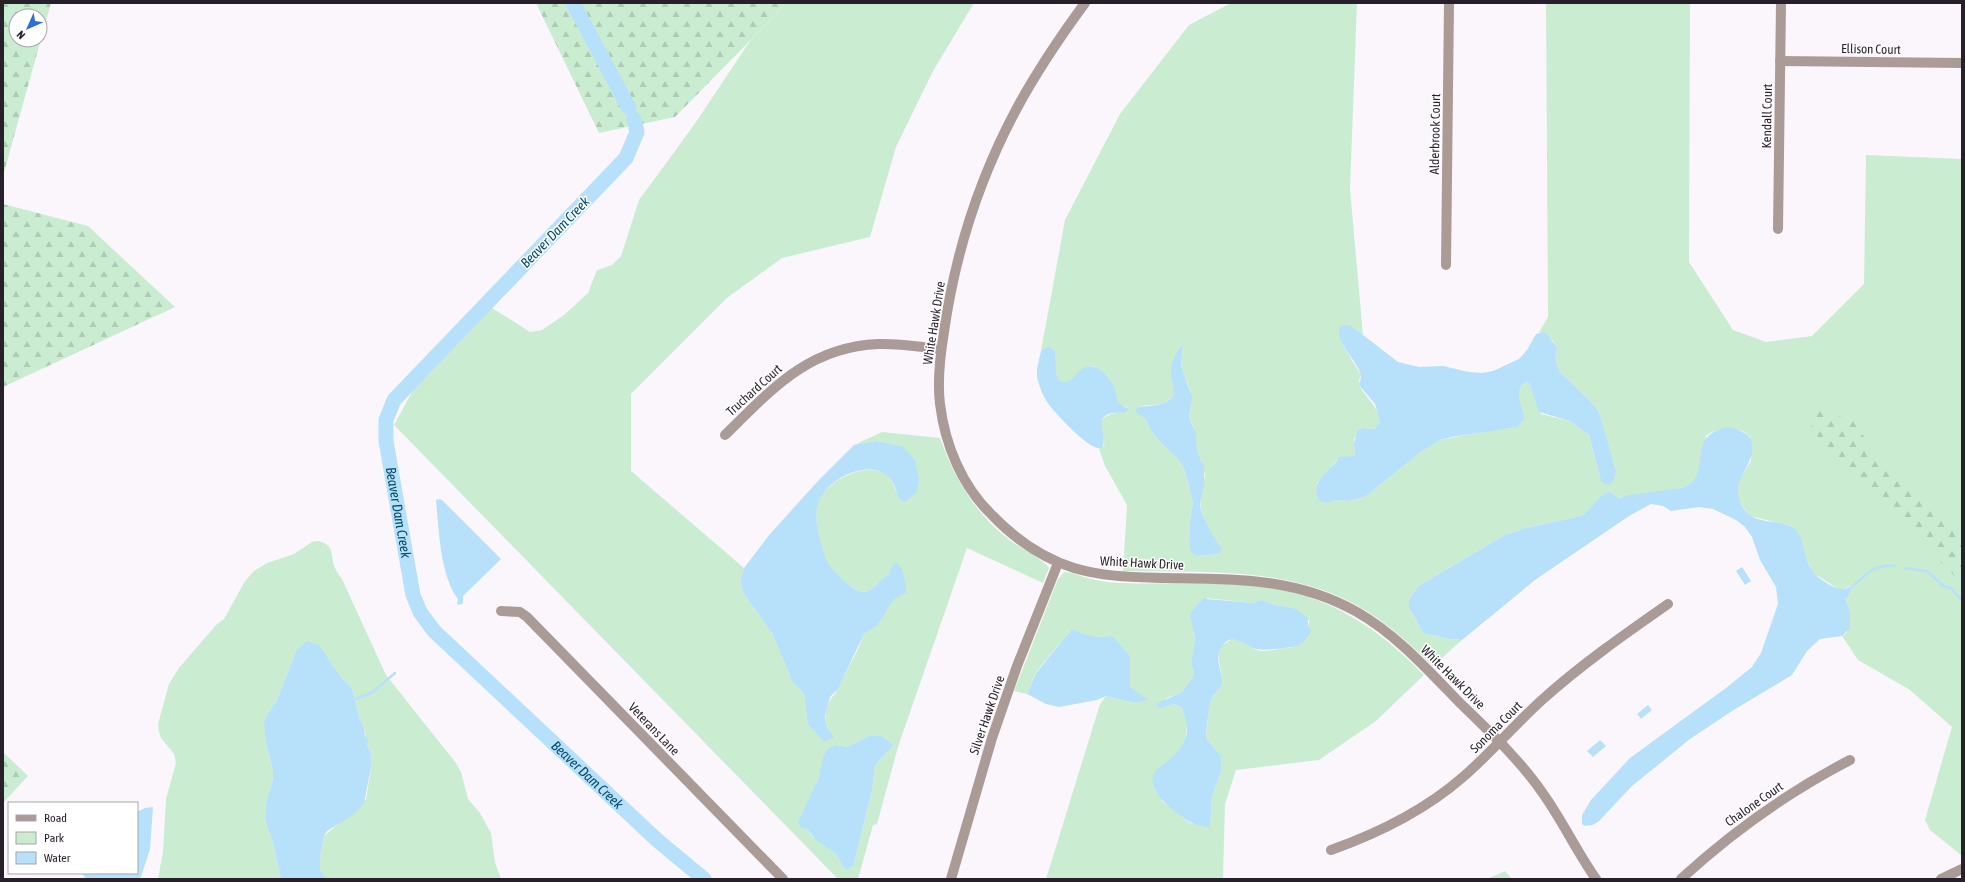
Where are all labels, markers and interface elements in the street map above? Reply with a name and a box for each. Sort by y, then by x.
north arrow [8,8,48,48]
text: N [14,29,27,42]
street label: Ellison Court [1841,41,1901,57]
street label: Kendall Court [1759,83,1775,149]
street label: Alderbrook Court [1427,93,1443,175]
water label: Beaver Dam Creek [517,193,593,271]
street label: White Hawk Drive [920,280,948,366]
street label: Truchard Court [723,361,785,419]
water label: Beaver Dam Creek [383,466,415,560]
street label: White Hawk Drive [1100,553,1184,573]
street label: White Hawk Drive [1418,642,1488,712]
street label: Silver Hawk Drive [966,673,1008,756]
street label: Sonoma Court [1467,698,1525,756]
street label: Veterans Lane [625,700,683,758]
water label: Beaver Dam Creek [548,737,627,813]
street label: Chalone Court [1722,778,1786,829]
legend [8,802,138,874]
text: Road [44,811,67,825]
text: Park [44,831,65,845]
text: Water [44,851,71,865]

